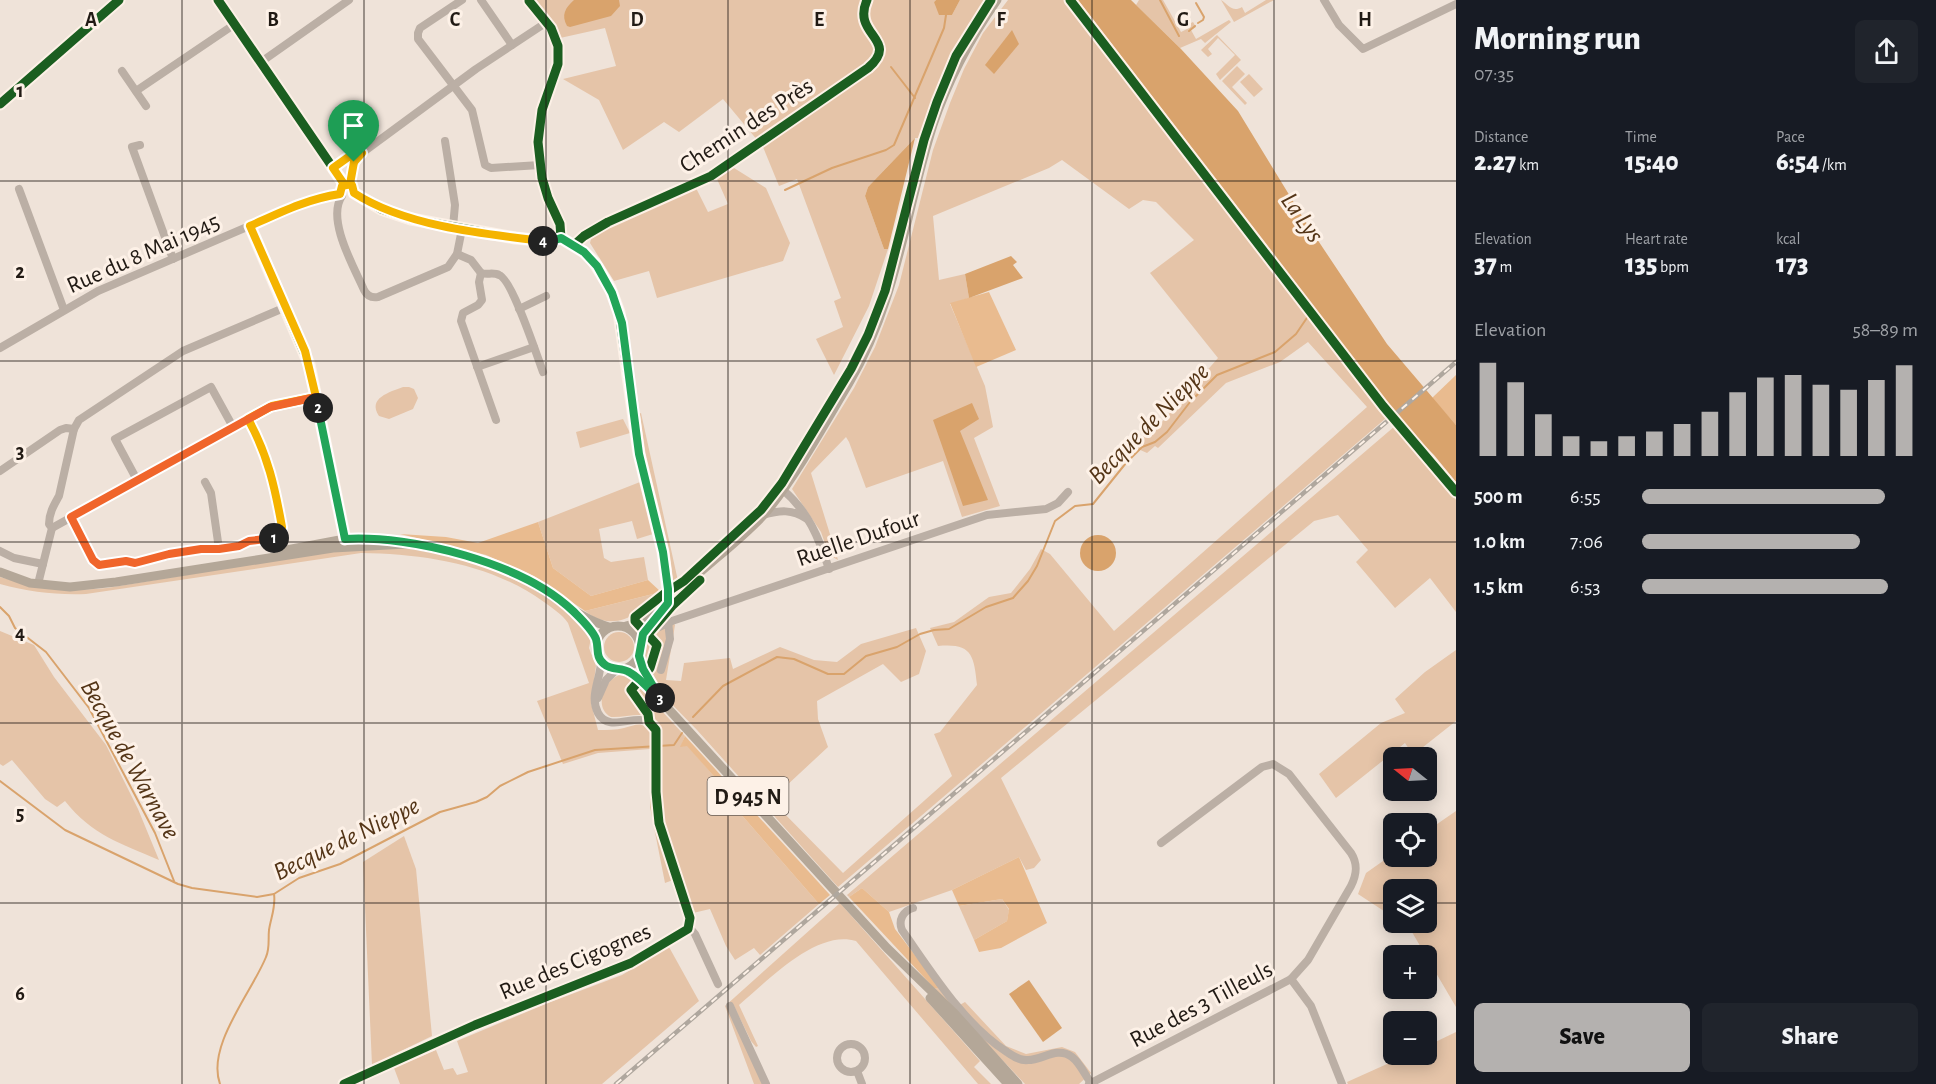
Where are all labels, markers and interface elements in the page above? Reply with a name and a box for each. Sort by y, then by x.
text: A [85,10,97,30]
text: B [267,10,279,30]
text: C [450,10,461,30]
text: D [630,10,644,30]
text: E [814,10,824,30]
text: F [996,10,1006,30]
text: G [1177,10,1189,30]
text: H [1358,10,1372,30]
button: share [1855,20,1918,83]
text: Morning run [1474,23,1641,56]
text: 07:35 [1474,64,1514,84]
street label: Chemin des Près [676,74,817,178]
text: 1 [16,81,24,101]
pin [328,100,379,162]
icon: arrive [337,109,370,142]
text: Distance [1474,129,1528,145]
text: Time [1625,129,1657,145]
text: Pace [1776,129,1805,145]
text: 2.27 [1474,149,1516,175]
text: 15:40 [1625,149,1679,175]
text: 6:54 [1776,149,1819,175]
text: km [1516,157,1539,173]
text: /km [1819,157,1847,173]
water label: La Lys [1276,188,1328,247]
street label: Rue du 8 Mai 1945 [63,209,224,298]
pin: 4 [528,226,558,256]
text: Elevation [1474,231,1532,247]
text: Heart rate [1625,231,1688,247]
text: kcal [1776,231,1800,247]
text: 4 [539,233,547,249]
text: 37 [1474,251,1497,277]
text: 135 [1625,251,1657,277]
text: 173 [1776,251,1808,277]
text: m [1497,259,1512,275]
text: bpm [1657,259,1689,275]
text: 2 [15,262,25,282]
text: Elevation [1474,320,1546,340]
text: 58–89 m [1852,320,1918,340]
water label: Becque de Nieppe [1083,358,1214,489]
pin: 2 [303,393,333,423]
text: 2 [314,400,322,416]
text: 3 [16,442,24,462]
text: 500 m [1474,487,1523,507]
text: 6:55 [1570,487,1601,507]
street label: Ruelle Dufour [793,507,923,571]
pin: 1 [259,523,289,553]
text: 1 [271,530,277,546]
text: 1.0 km [1474,532,1525,552]
text: 7:06 [1570,532,1603,552]
text: 1.5 km [1474,577,1523,597]
text: 6:53 [1570,577,1601,597]
text: 4 [15,623,25,643]
water label: Becque de Warnave [76,675,185,844]
pin: 3 [645,683,675,713]
text: 3 [657,690,663,706]
north arrow [1383,747,1437,801]
map controls [1383,747,1437,1065]
road number: D 945 N [708,777,789,815]
water label: Becque de Nieppe [269,792,424,885]
text: 5 [16,804,24,824]
button: locate [1383,813,1437,867]
button: layers [1383,879,1437,933]
street label: Rue des Cigognes [496,919,655,1005]
button: + [1383,945,1437,999]
street label: Rue des 3 Tilleuls [1126,957,1277,1053]
text: 6 [15,984,25,1004]
button: Save [1474,1003,1690,1072]
button: Share [1702,1003,1918,1072]
button: − [1383,1011,1437,1065]

